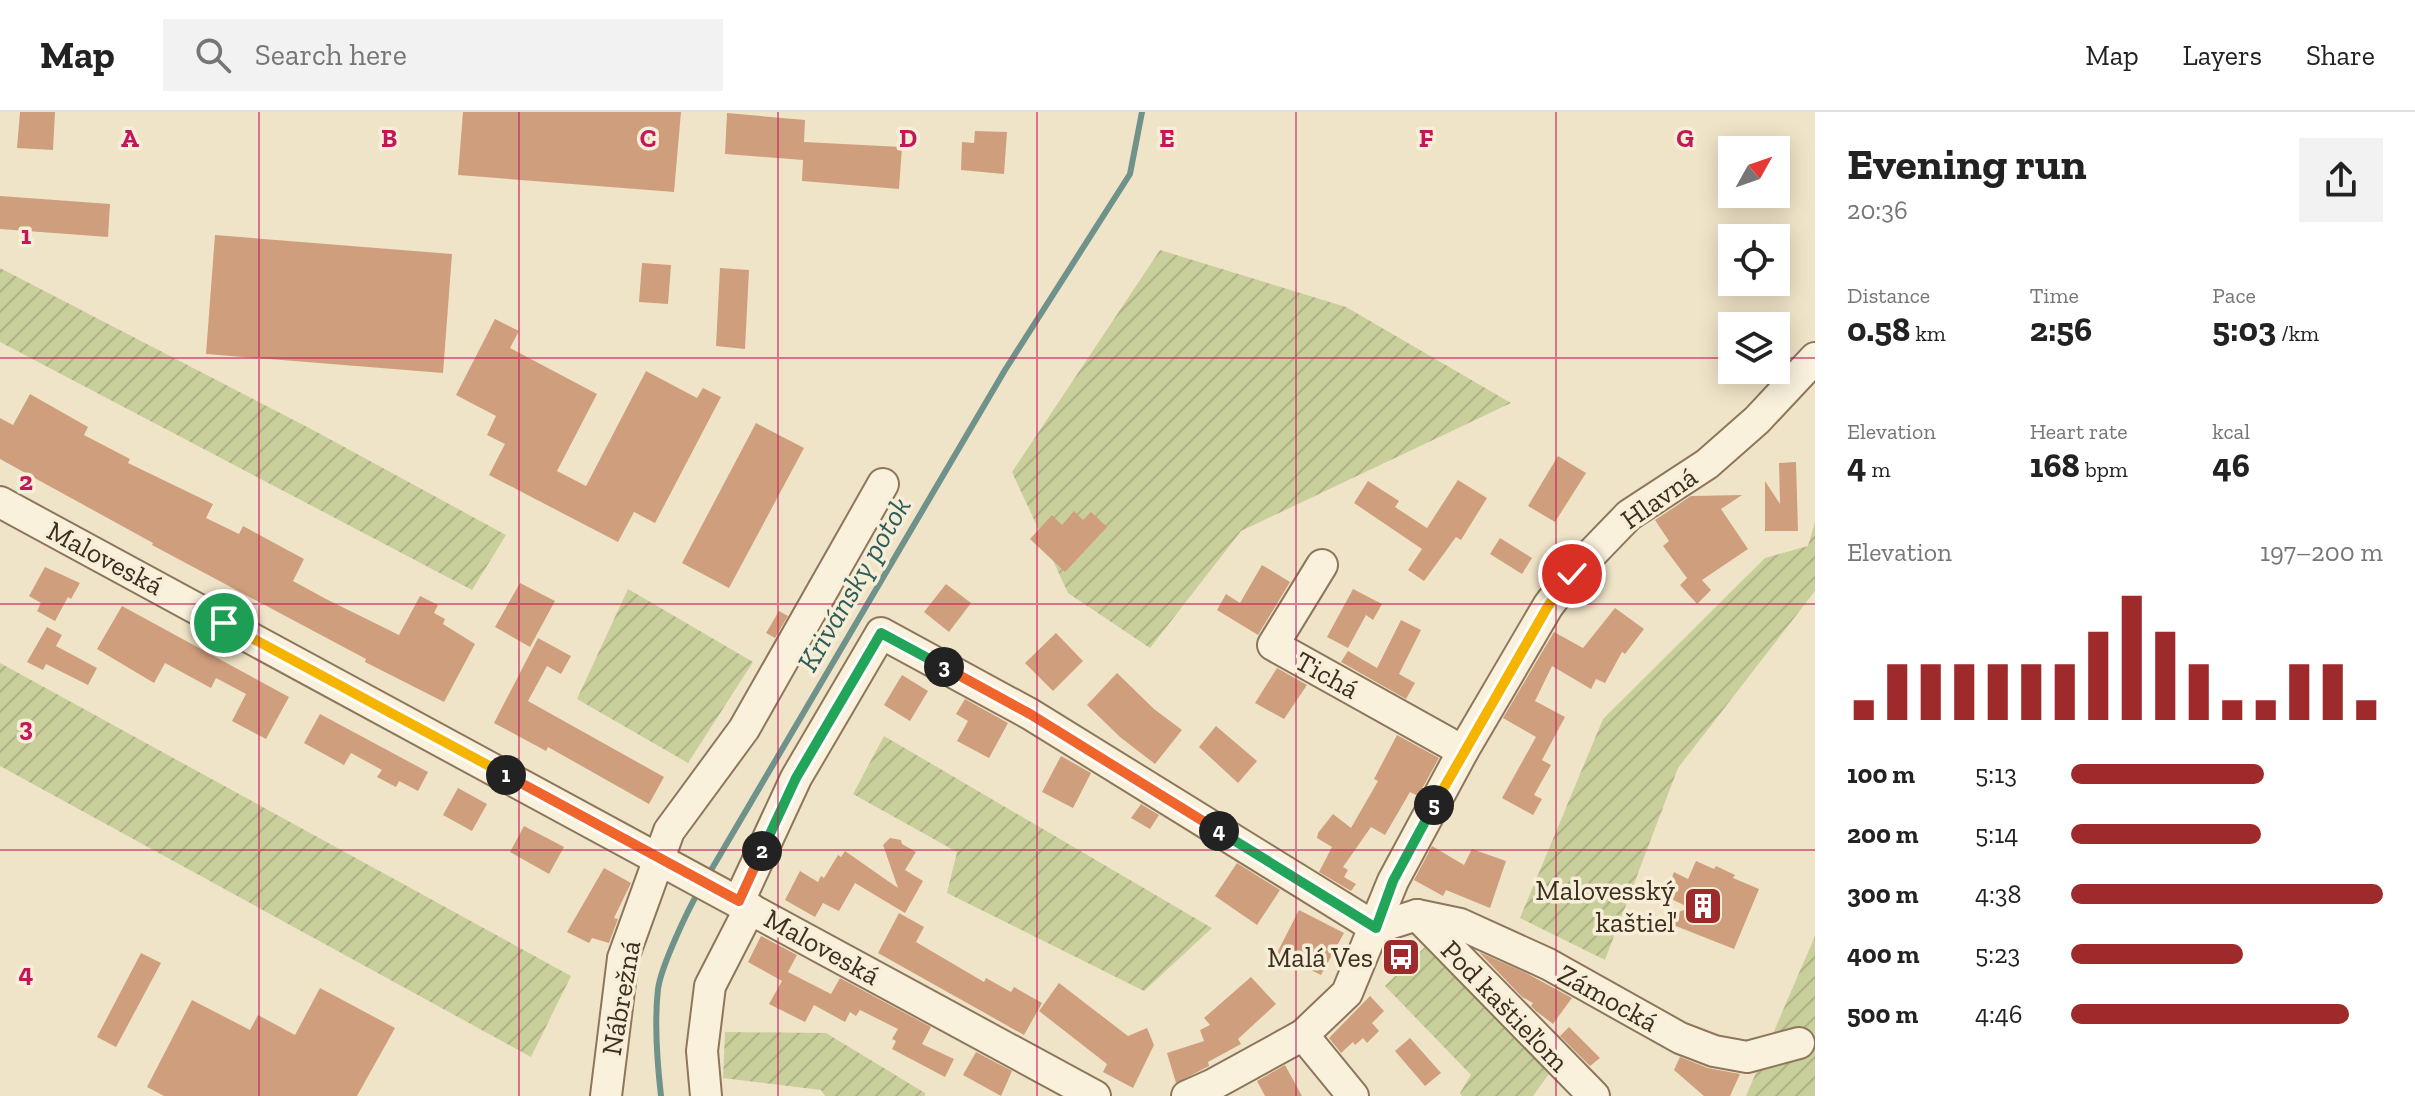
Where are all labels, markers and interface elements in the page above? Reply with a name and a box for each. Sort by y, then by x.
search box [163,19,723,91]
text: Map [40,32,115,78]
icon: search [191,33,235,77]
text: Search here [255,37,407,73]
text: Map [2085,39,2139,72]
text: Layers [2183,39,2262,72]
text: Share [2306,39,2375,72]
text: A [121,122,139,154]
text: B [381,122,397,154]
text: C [640,122,656,154]
text: D [899,122,917,154]
text: E [1159,122,1175,154]
text: F [1419,122,1434,154]
text: G [1676,122,1694,154]
north arrow [1718,136,1790,208]
map controls [1718,136,1790,384]
text: Evening run [1847,137,2087,190]
button: share [2299,138,2383,222]
text: 20:36 [1847,194,1908,226]
text: 1 [21,219,32,251]
button: locate [1718,224,1790,296]
text: Distance [1847,282,1930,309]
text: Time [2030,282,2079,309]
text: Pace [2212,282,2256,309]
text: 0.58 [1847,309,1910,350]
text: 2:56 [2030,309,2092,350]
text: 5:03 [2212,309,2276,350]
button: layers [1718,312,1790,384]
text: km [1910,320,1946,347]
text: /km [2276,320,2319,347]
text: Elevation [1847,418,1936,445]
text: Heart rate [2030,418,2128,445]
text: kcal [2212,418,2250,445]
text: 4 [1847,445,1866,486]
text: 168 [2030,445,2080,486]
text: 46 [2212,445,2250,486]
text: m [1866,456,1890,483]
text: bpm [2080,456,2128,483]
street label: Hlavná [1615,460,1704,536]
text: 2 [19,465,33,497]
water label: Krivánsky potok [790,490,918,678]
street label: Maloveská [41,514,169,603]
text: Elevation [1847,536,1952,568]
text: 197–200 m [2260,536,2383,568]
pin [1538,540,1606,608]
icon: check [1550,552,1594,596]
pin [190,589,258,657]
icon: arrive [202,601,246,645]
street label: Tichá [1290,644,1365,706]
pin: 3 [924,647,964,687]
text: 3 [938,653,950,680]
text: 3 [19,711,33,743]
pin: 1 [486,755,526,795]
text: 100 m [1847,758,1915,790]
text: 5:13 [1975,758,2017,790]
text: 1 [502,761,510,788]
pin: 5 [1414,785,1454,825]
text: 5 [1428,791,1440,818]
pin: 4 [1199,811,1239,851]
text: 4 [1213,817,1225,844]
text: 200 m [1847,818,1919,850]
text: 5:14 [1975,818,2018,850]
pin: 2 [742,831,782,871]
text: 2 [756,837,768,864]
place label: Malovesský kaštieľ [1535,874,1676,939]
text: 300 m [1847,878,1918,910]
text: 4:38 [1975,878,2022,910]
building icon: Malovesský kaštieľ [1682,885,1724,927]
street label: Maloveská [759,902,886,992]
street label: Pod kaštieľom [1434,934,1576,1078]
bus stop icon: Malá Ves [1380,936,1422,978]
street label: Nábrežná [595,938,647,1058]
text: 400 m [1847,938,1919,970]
text: 5:23 [1975,938,2020,970]
place label: Malá Ves [1267,941,1373,974]
text: 4 [19,957,34,989]
street label: Zámocká [1552,957,1664,1039]
text: 500 m [1847,998,1918,1030]
text: 4:46 [1975,998,2023,1030]

